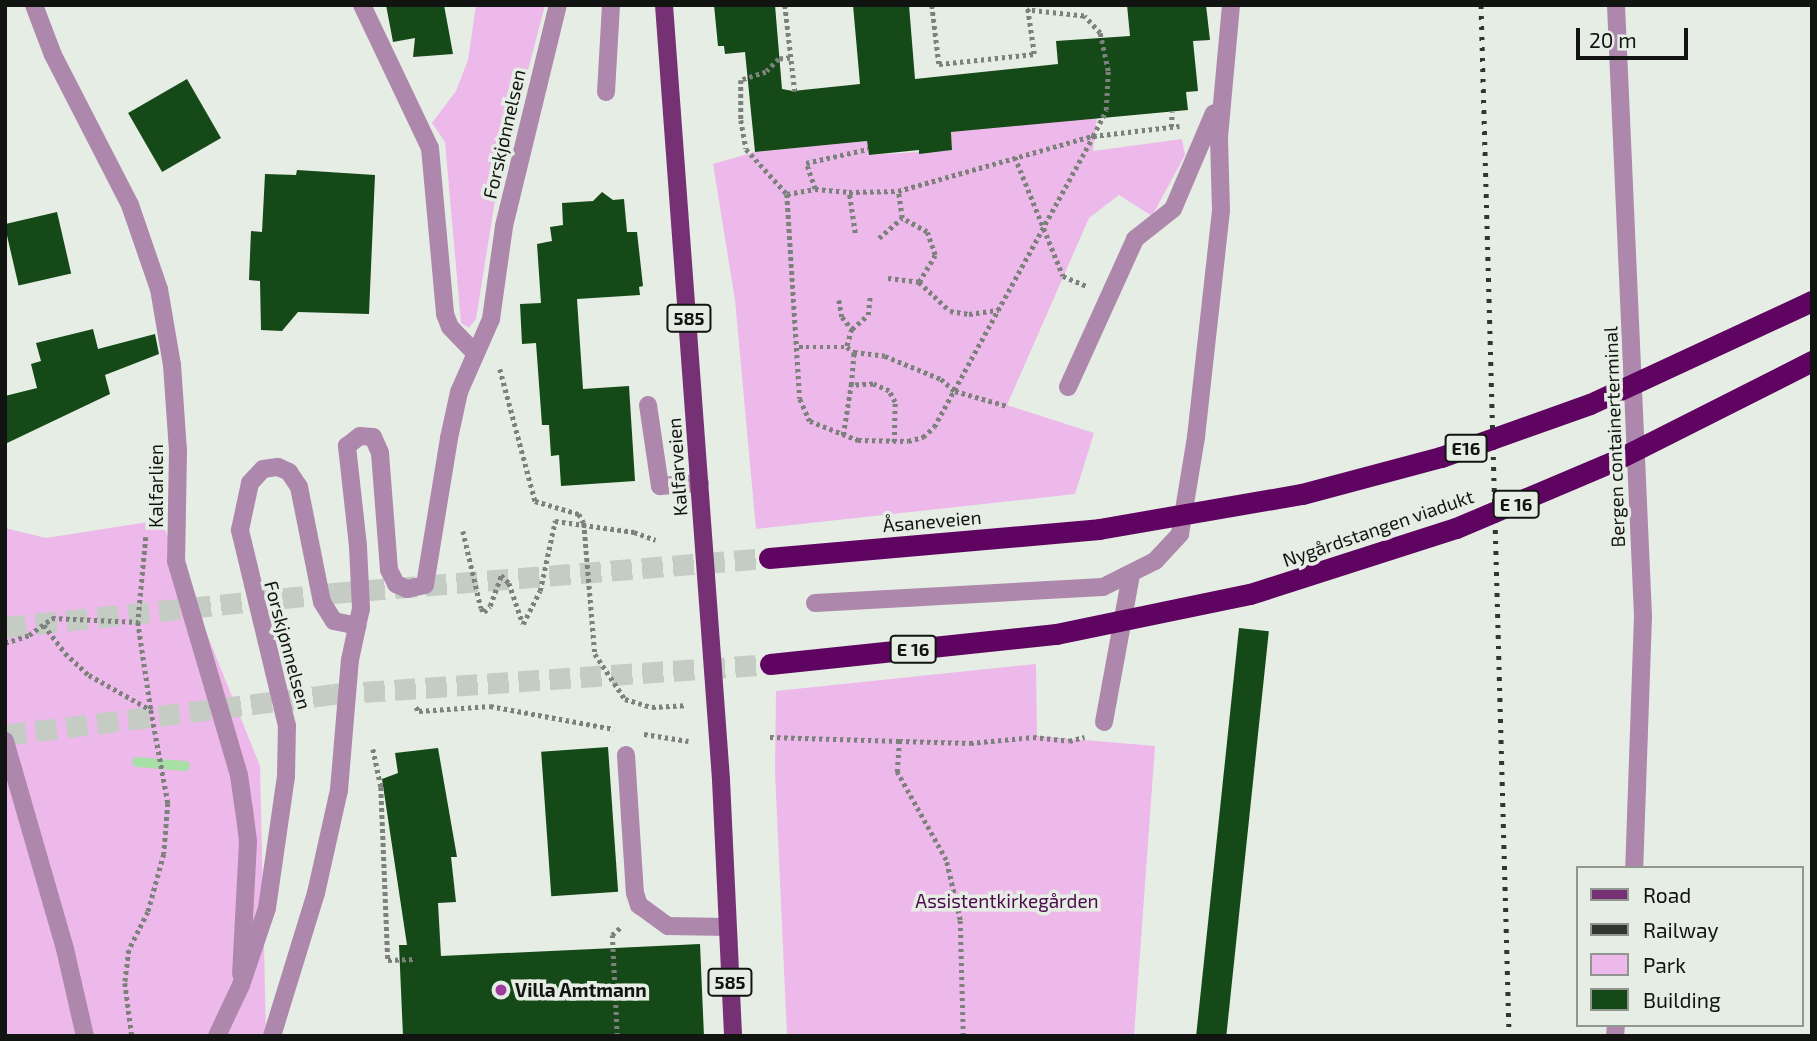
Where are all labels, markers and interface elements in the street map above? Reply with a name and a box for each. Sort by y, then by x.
scale bar [1579,14,1691,58]
text: 20 m [1589,27,1637,52]
street label: Forskjønnelsen [478,67,530,201]
road number: 585 [666,304,712,332]
street label: Bergen containerterminal [1599,326,1629,548]
street label: Kalfarveien [662,417,692,517]
road number: E16 [1443,434,1489,462]
street label: Kalfarlien [145,444,167,528]
street label: Nygårdstangen viadukt [1279,485,1477,571]
road number: E 16 [1492,490,1540,518]
street label: Åsaneveien [882,505,982,537]
street label: Forskjønnelsen [260,578,316,712]
road number: E 16 [888,634,937,664]
legend [1576,866,1803,1027]
text: Road [1643,882,1691,907]
park label: Assistentkirkegården [915,890,1099,912]
text: Railway [1643,917,1719,942]
text: Park [1643,952,1686,977]
road number: 585 [707,967,753,996]
place label: Villa Amtmann [515,979,647,1001]
marker: Villa Amtmann [493,982,509,998]
text: Building [1643,987,1721,1012]

